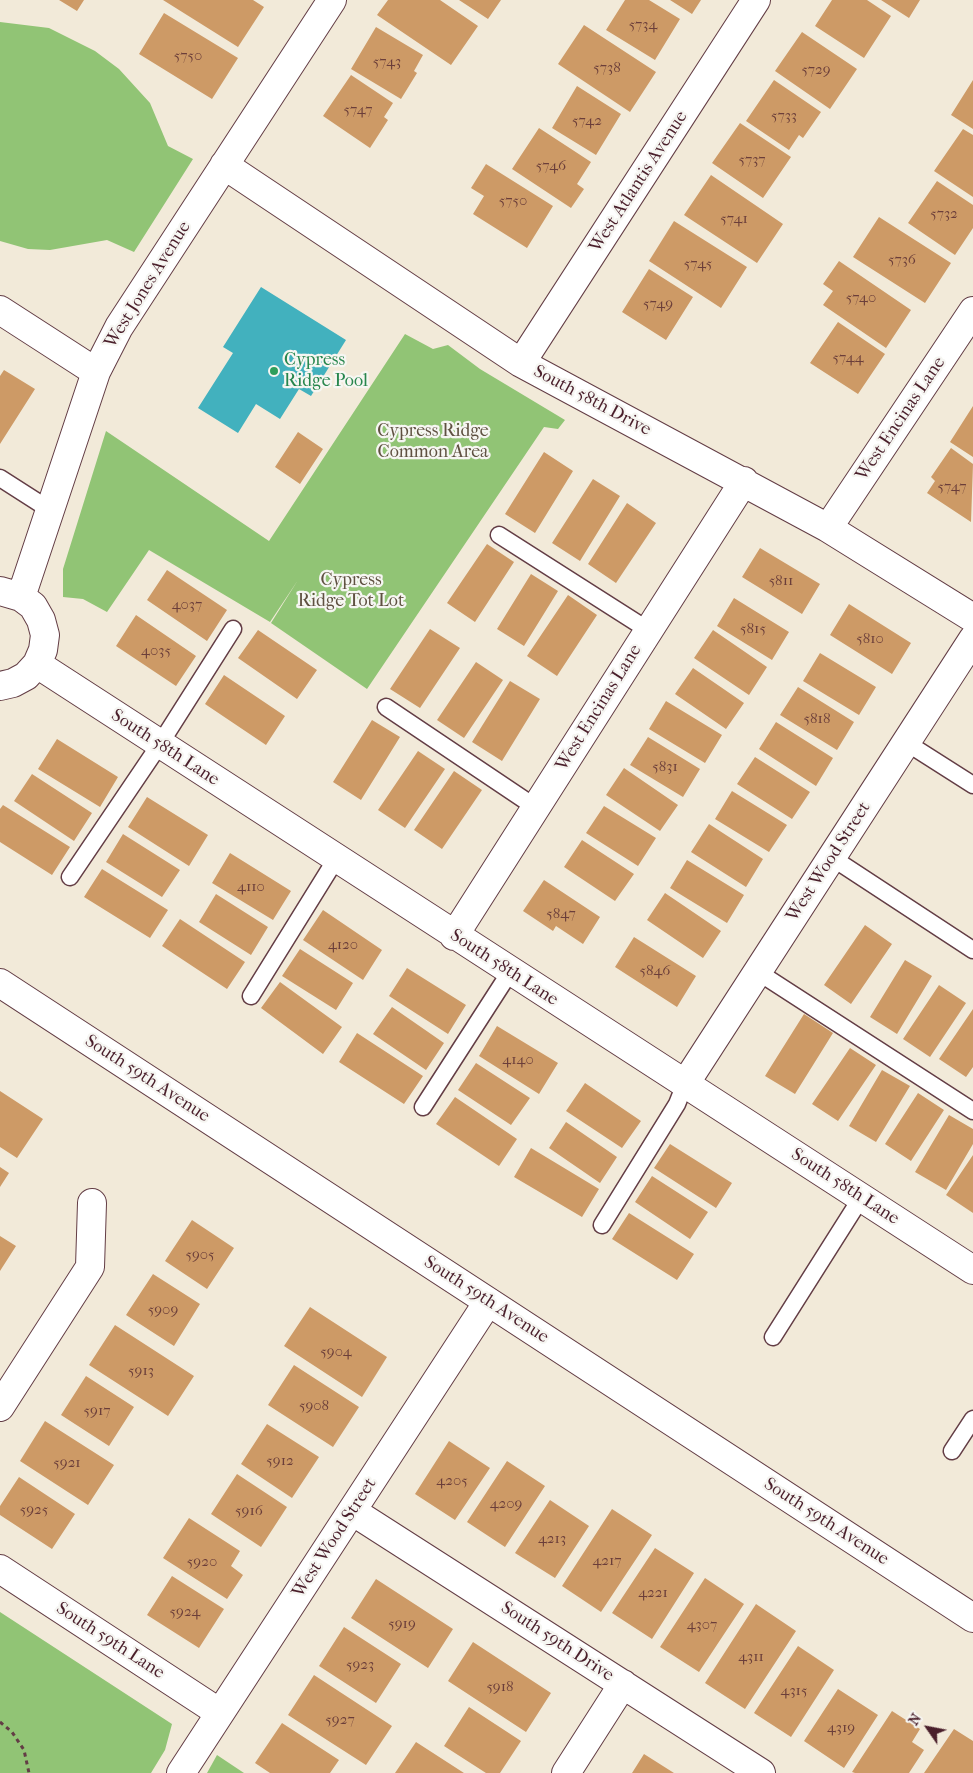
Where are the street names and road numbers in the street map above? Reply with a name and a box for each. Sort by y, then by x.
street label: West Atlantis Avenue [585,107,693,257]
street label: West Jones Avenue [100,218,196,352]
street label: West Encinas Lane [852,353,950,485]
street label: South 58th Drive [530,361,654,441]
street label: West Encinas Lane [552,641,646,775]
street label: South 58th Lane [107,705,223,791]
street label: West Wood Street [782,798,876,926]
street label: South 58th Lane [446,925,562,1011]
street label: South 59th Avenue [81,1031,213,1127]
street label: South 58th Lane [787,1144,903,1230]
street label: South 59th Avenue [420,1252,552,1348]
street label: West Wood Street [288,1474,382,1602]
street label: South 59th Avenue [760,1474,892,1570]
street label: South 59th Drive [496,1597,618,1687]
street label: South 59th Lane [52,1598,168,1684]

